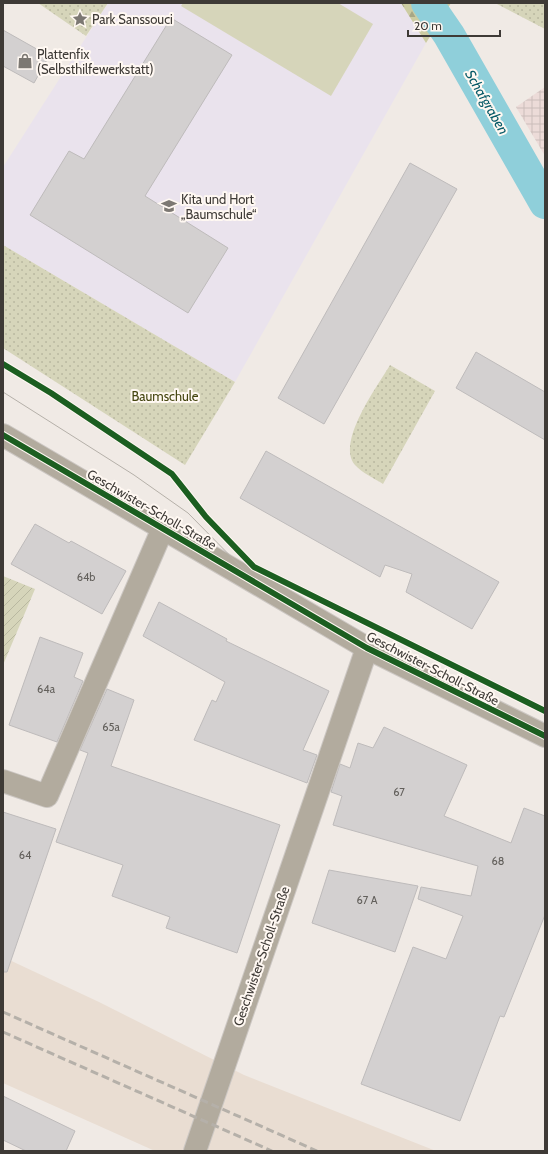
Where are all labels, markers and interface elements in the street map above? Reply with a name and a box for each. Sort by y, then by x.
place icon: Park Sanssouci [71,10,89,28]
place label: Park Sanssouci [92,11,173,27]
scale bar [408,12,500,38]
text: 20 m [414,18,442,33]
place label: Plattenfix (Selbsthilfewerkstatt) [37,46,154,77]
shop icon: Plattenfix (Selbsthilfewerkstatt) [16,52,34,70]
water label: Schafgraben [461,67,513,137]
place label: Kita und Hort „Baumschule“ [181,191,257,222]
school or university icon: Kita und Hort „Baumschule“ [160,197,178,215]
park label: Baumschule [131,388,199,404]
street label: Geschwister-Scholl-Straße [85,465,220,553]
house number: 64b [77,570,95,584]
street label: Geschwister-Scholl-Straße [364,628,502,709]
house number: 64a [37,682,56,696]
house number: 65a [102,720,120,734]
house number: 67 [393,785,405,799]
house number: 64 [19,848,32,862]
house number: 68 [492,854,504,868]
street label: Geschwister-Scholl-Straße [230,884,293,1028]
house number: 67 A [357,893,378,907]

